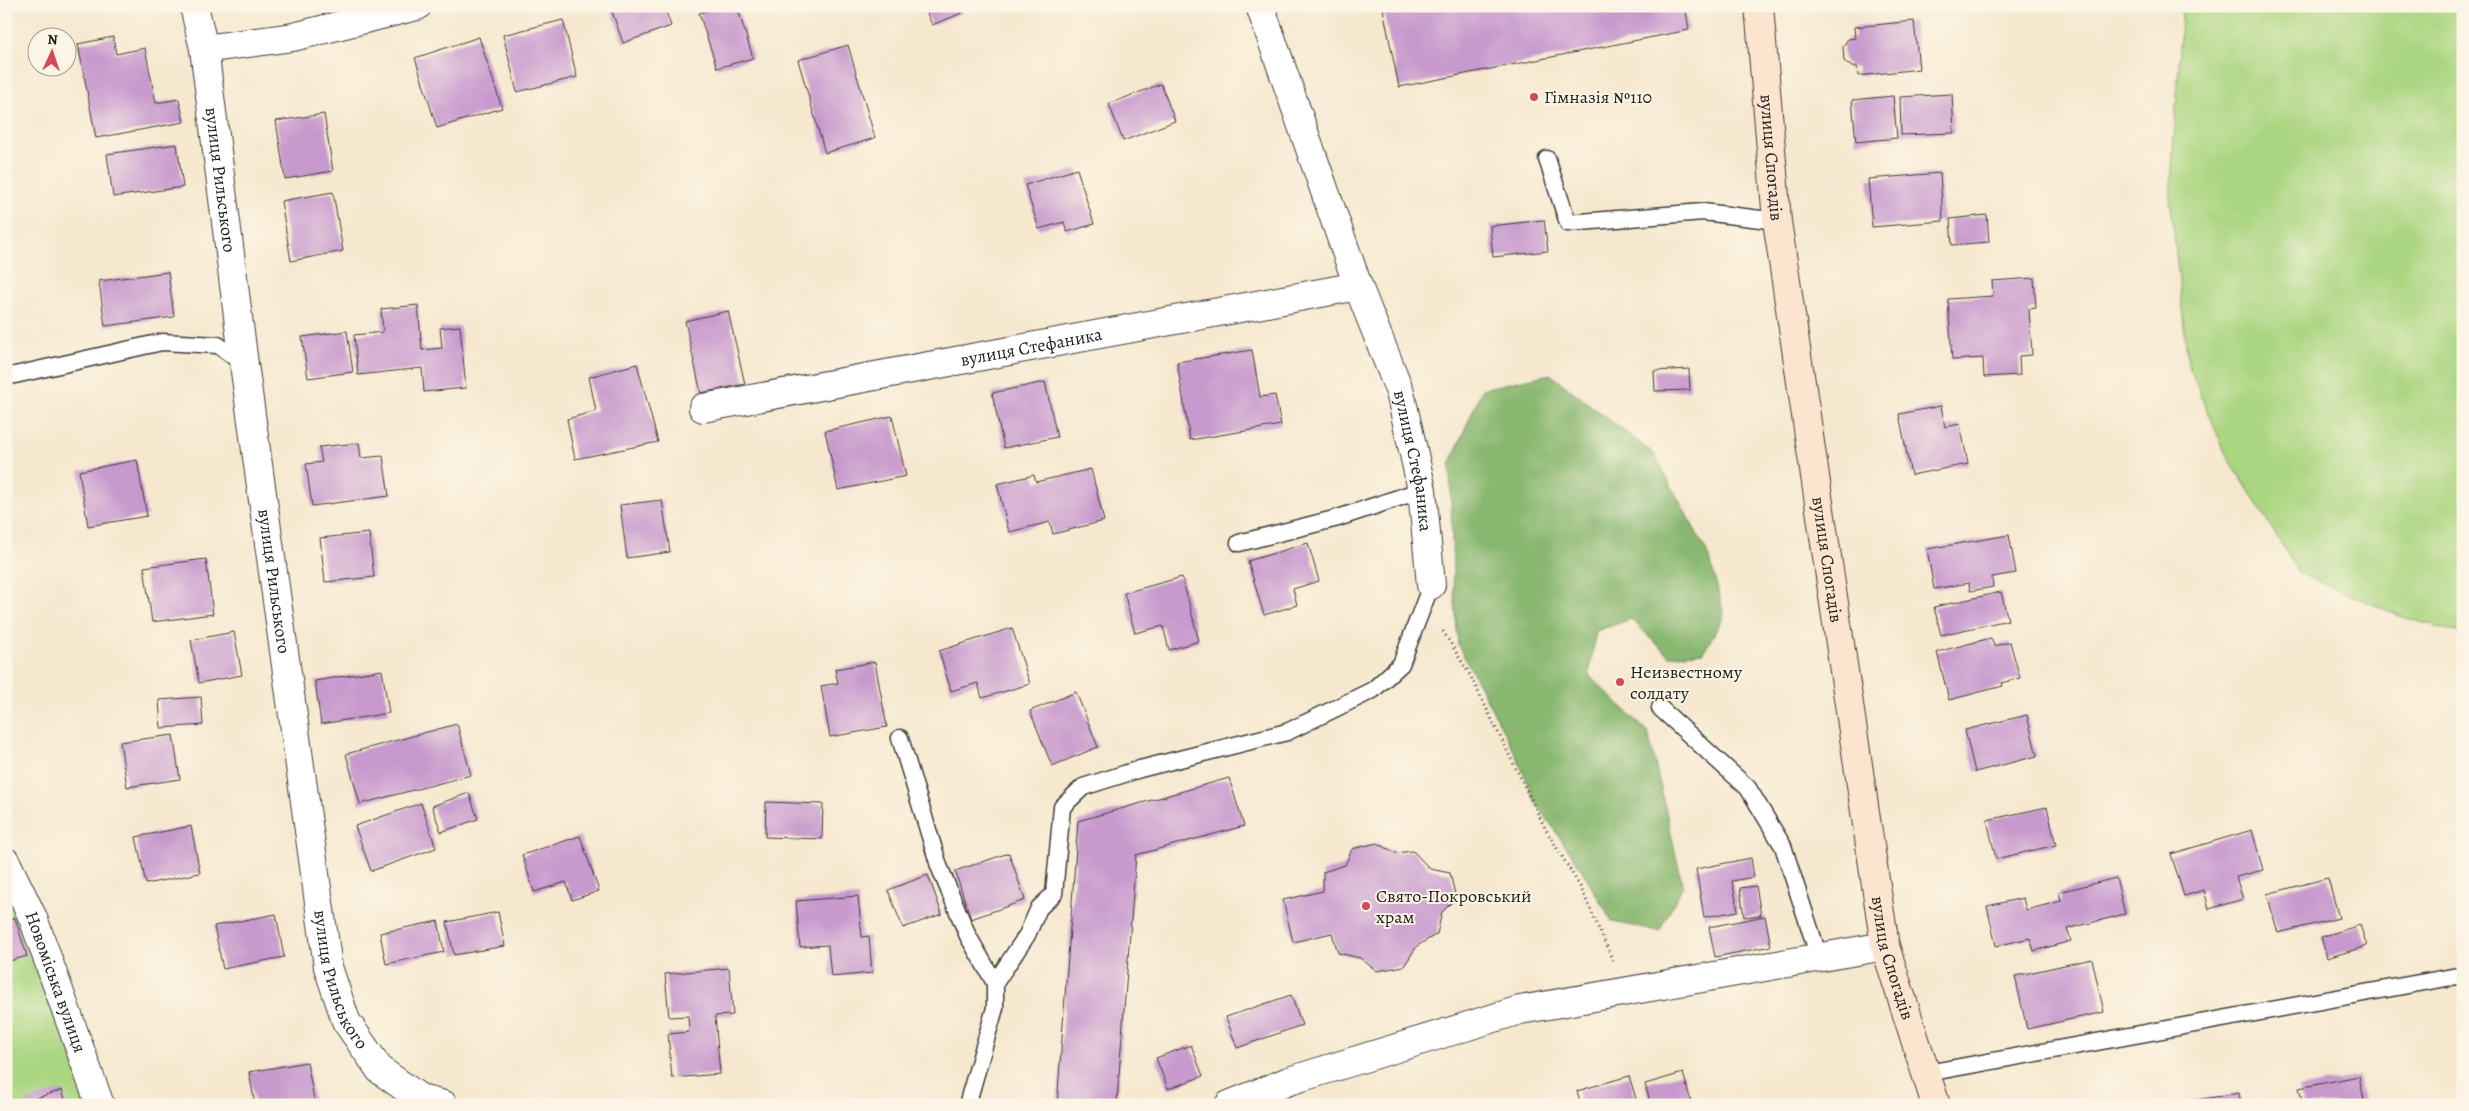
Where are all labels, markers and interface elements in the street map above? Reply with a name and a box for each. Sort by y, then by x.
north arrow [28,28,78,78]
text: N [47,30,58,49]
place label: Гімназія №110 [1544,85,1652,109]
marker: Гімназія №110 [1528,91,1540,103]
street label: вулиця Спогадів [1754,93,1789,222]
street label: вулиця Рильського [200,106,242,254]
street label: вулиця Стефаника [959,322,1105,372]
street label: вулиця Стефаника [1388,388,1438,533]
street label: вулиця Спогадів [1806,495,1849,624]
street label: вулиця Рильського [252,507,296,655]
place label: Неизвестному солдату [1630,660,1743,705]
marker: Неизвестному солдату [1614,676,1626,688]
place label: Свято-Покровський храм [1376,884,1532,929]
street label: вулиця Спогадів [1866,894,1920,1023]
marker: Свято-Покровський храм [1360,900,1372,912]
street label: Новоміська вулиця [20,908,92,1056]
street label: вулиця Рильського [308,908,374,1054]

